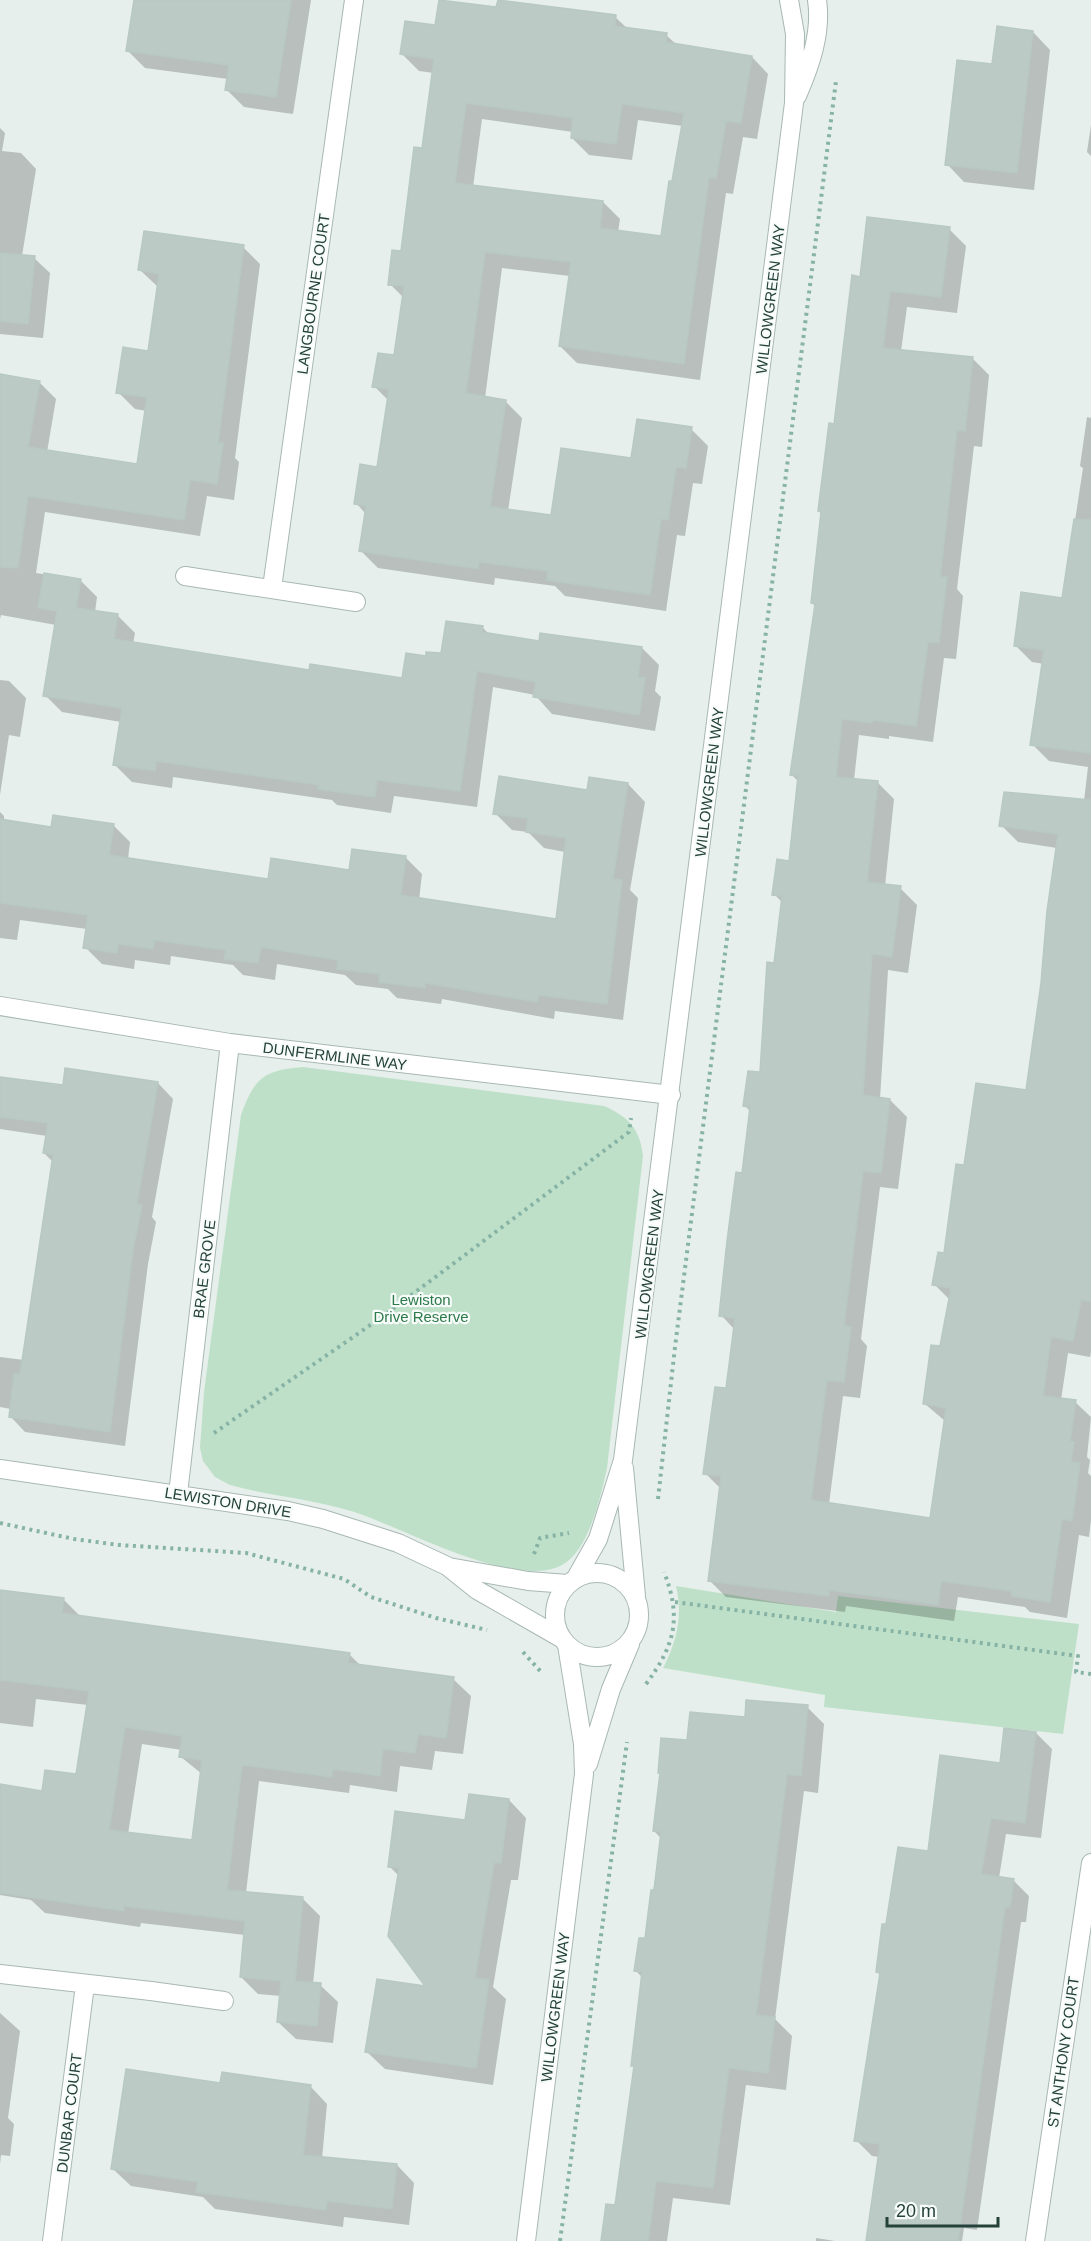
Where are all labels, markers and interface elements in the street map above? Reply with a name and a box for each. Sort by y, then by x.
street label: LANGBOURNE COURT [293,212,333,376]
street label: WILLOWGREEN WAY [752,223,788,375]
street label: WILLOWGREEN WAY [691,706,727,858]
street label: DUNFERMLINE WAY [262,1039,408,1073]
street label: WILLOWGREEN WAY [631,1188,667,1340]
street label: BRAE GROVE [190,1219,218,1319]
park label: Lewiston Drive Reserve [373,1291,469,1325]
street label: LEWISTON DRIVE [163,1484,293,1520]
street label: WILLOWGREEN WAY [537,1931,573,2083]
street label: ST ANTHONY COURT [1044,1975,1082,2129]
street label: DUNBAR COURT [53,2052,85,2174]
scale bar [887,2190,998,2228]
text: 20 m [896,2201,936,2221]

